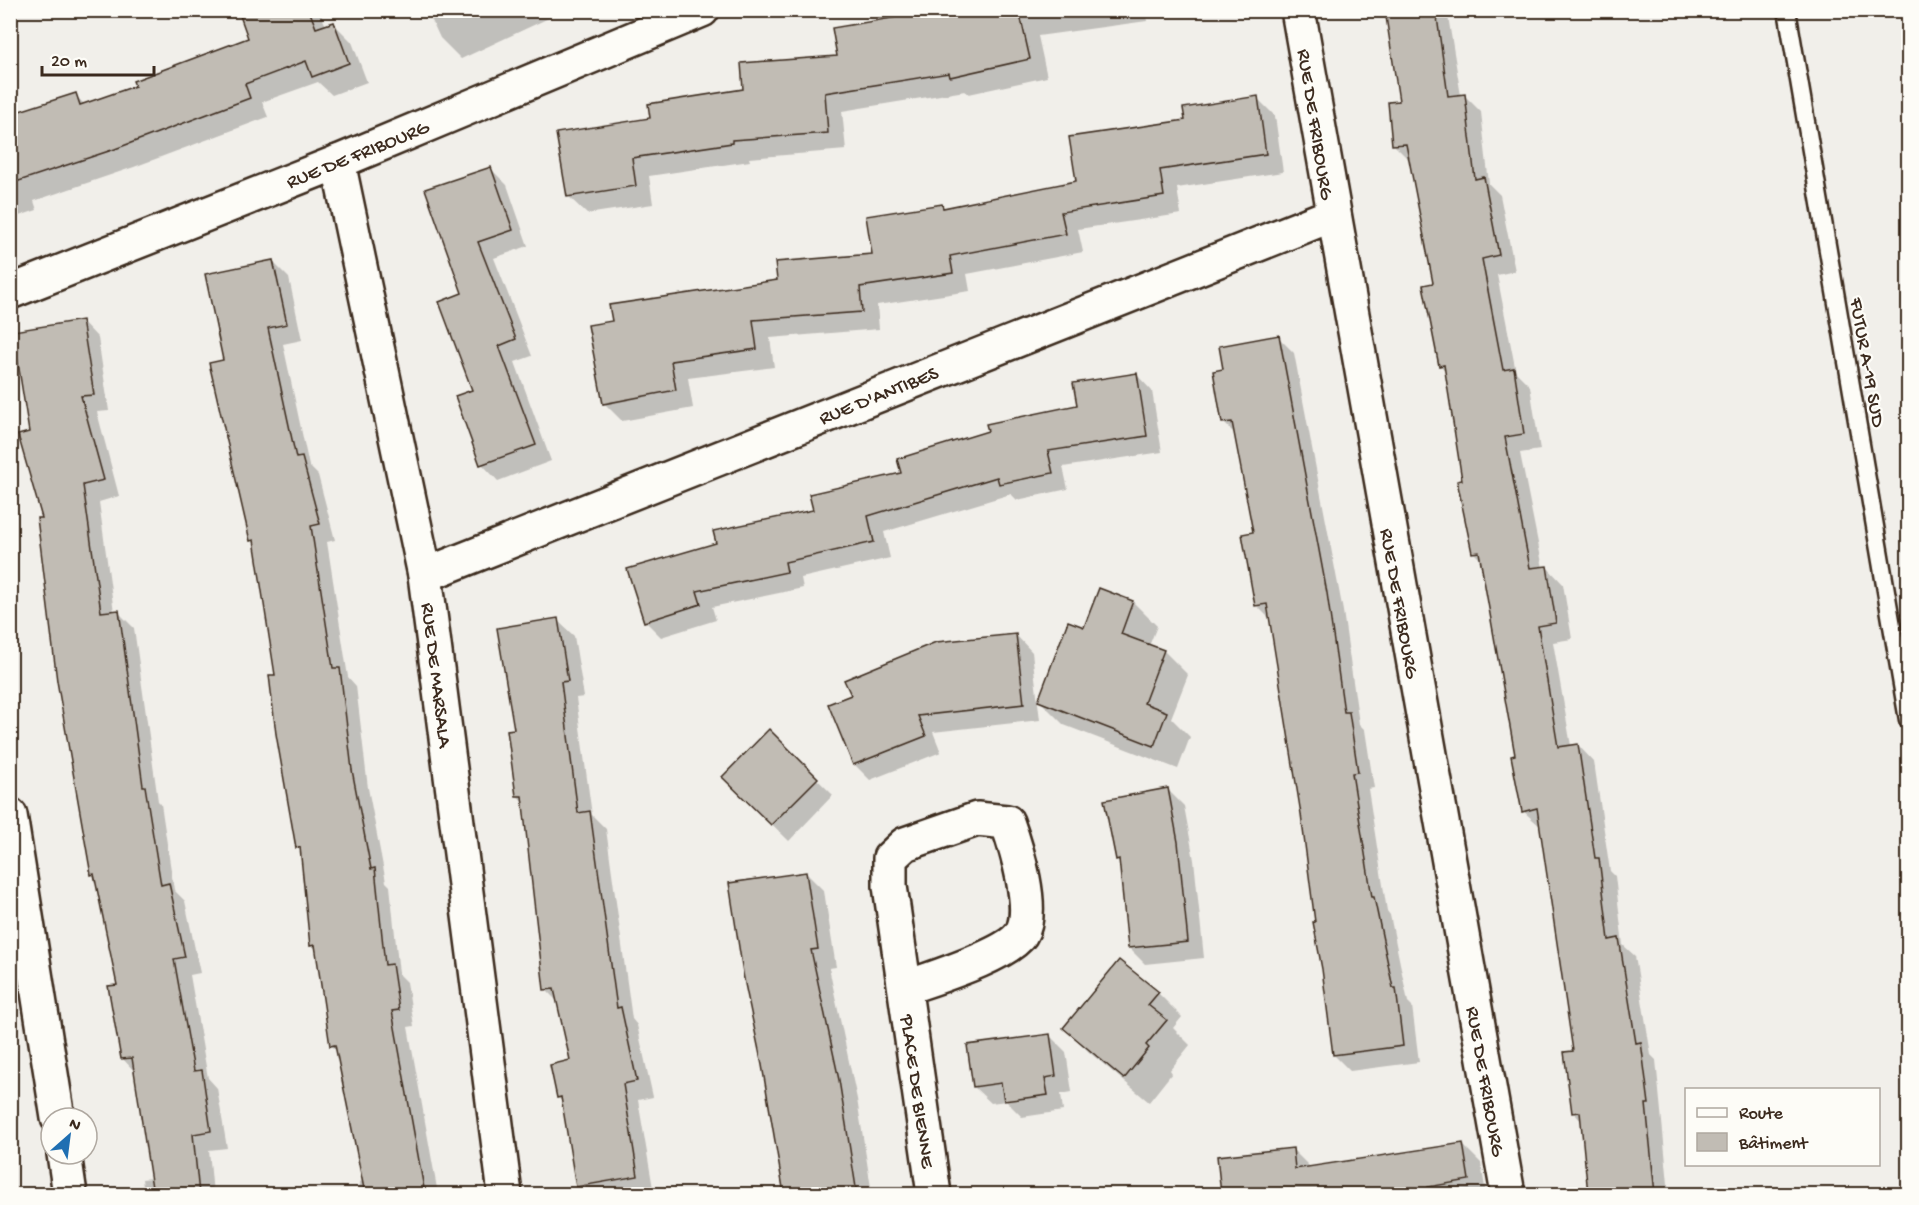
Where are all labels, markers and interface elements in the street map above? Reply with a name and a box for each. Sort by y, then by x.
scale bar [42,39,154,77]
street label: RUE DE FRIBOURG [1290,48,1337,203]
text: 20 m [51,52,87,73]
street label: RUE DE FRIBOURG [284,117,434,195]
street label: FUTUR A-19 SUD [1843,295,1888,430]
street label: RUE D'ANTIBES [816,363,943,432]
street label: RUE DE FRIBOURG [1373,527,1422,682]
street label: RUE DE MARSALA [414,602,455,750]
street label: RUE DE FRIBOURG [1459,1005,1508,1160]
street label: PLACE DE BIENNE [893,1012,938,1171]
legend [1685,1088,1880,1166]
text: Route [1739,1104,1784,1125]
north arrow [39,1106,99,1166]
text: N [65,1115,84,1137]
text: Bâtiment [1738,1134,1809,1155]

